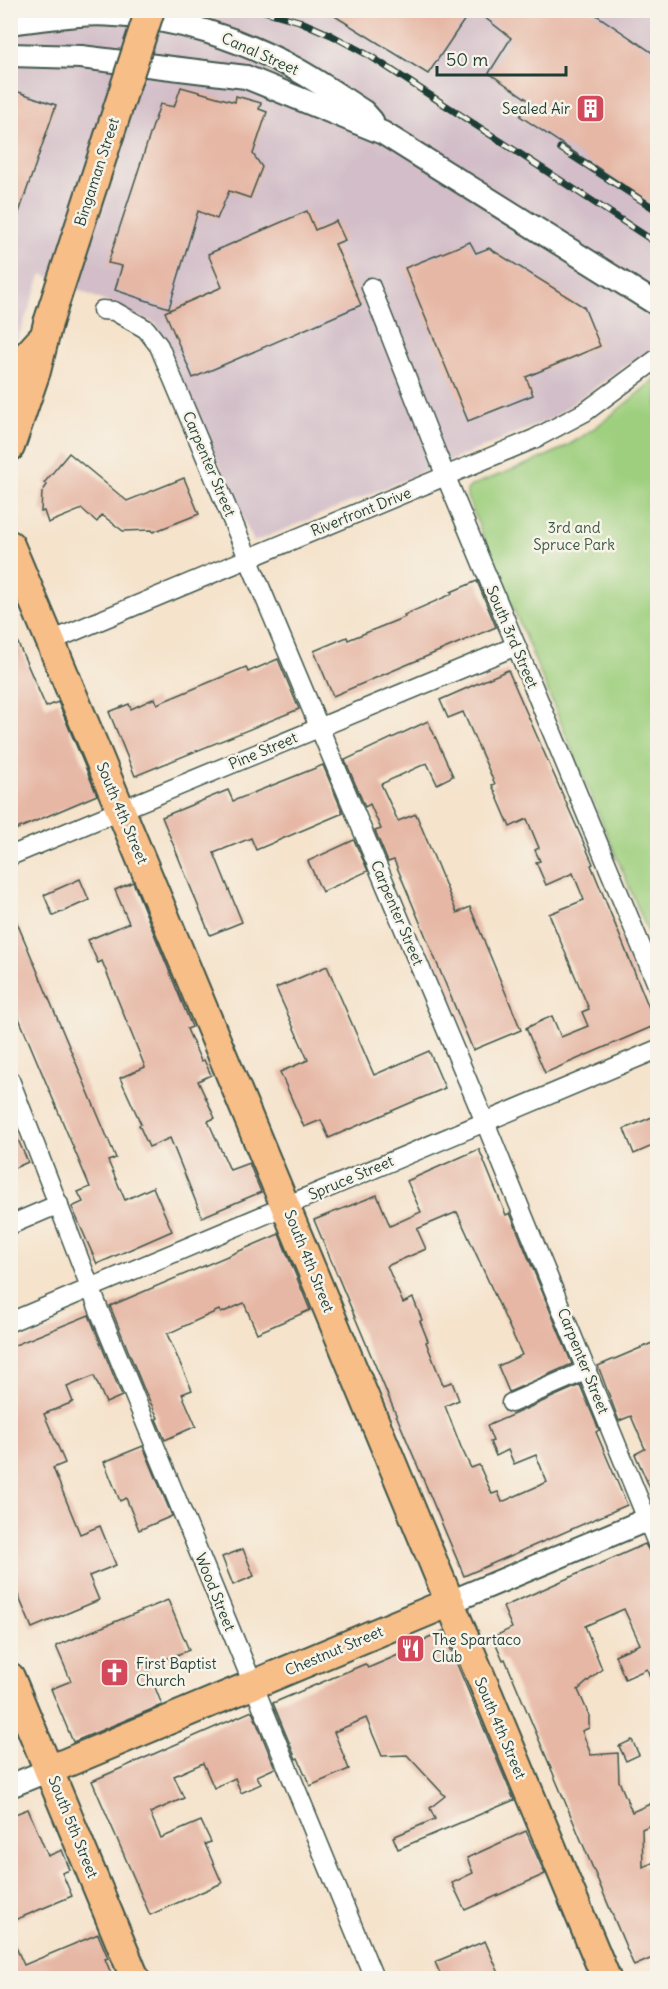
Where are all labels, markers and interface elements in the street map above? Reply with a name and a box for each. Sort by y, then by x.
street label: Canal Street [219,28,302,79]
scale bar [437,39,566,77]
text: 50 m [446,48,488,71]
building icon: Sealed Air [575,93,607,125]
place label: Sealed Air [502,99,570,118]
street label: Bingaman Street [70,115,123,228]
street label: Carpenter Street [179,408,240,519]
street label: Riverfront Drive [308,483,414,540]
park label: 3rd and Spruce Park [533,518,615,554]
street label: South 3rd Street [482,583,543,691]
street label: Pine Street [226,728,300,774]
street label: South 4th Street [92,759,152,867]
street label: Carpenter Street [367,857,428,968]
street label: Spruce Street [305,1151,396,1204]
street label: South 4th Street [280,1207,339,1315]
street label: Carpenter Street [554,1305,613,1416]
street label: Wood Street [191,1550,240,1634]
street label: Chestnut Street [282,1621,386,1680]
place label: The Spartaco Club [432,1630,521,1666]
restaurant icon: The Spartaco Club [395,1633,427,1665]
place label: First Baptist Church [136,1654,217,1690]
church icon: First Baptist Church [99,1657,131,1689]
street label: South 4th Street [470,1674,530,1782]
street label: South 5th Street [44,1773,103,1881]

